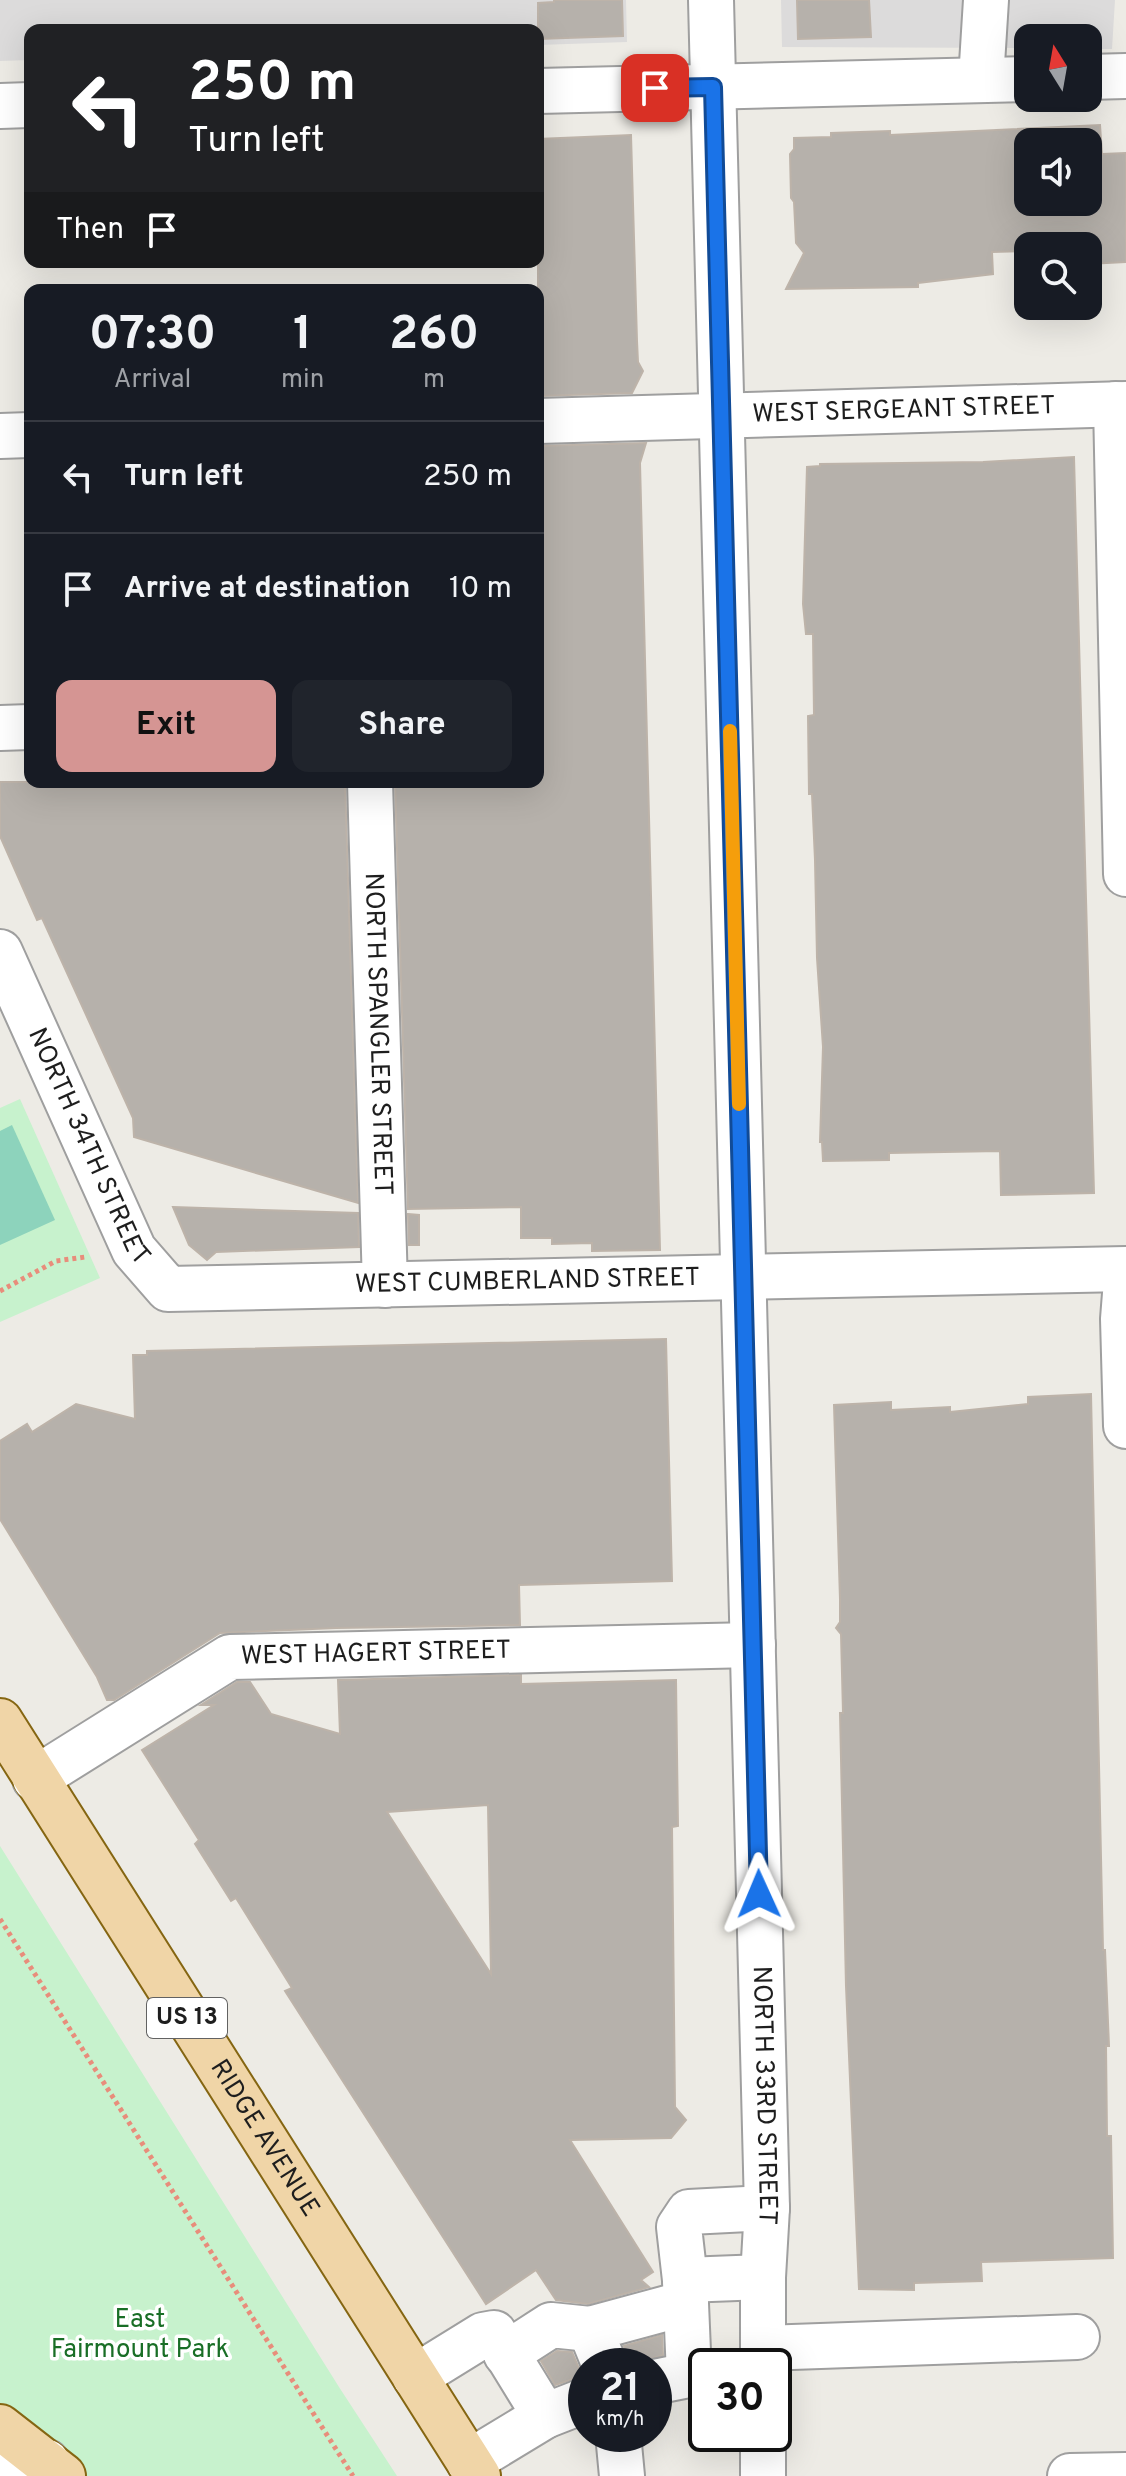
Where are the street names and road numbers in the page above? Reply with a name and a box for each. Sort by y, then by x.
street label: WEST SERGEANT STREET [752,390,1056,431]
street label: NORTH SPANGLER STREET [356,872,399,1196]
street label: NORTH 34TH STREET [20,1023,157,1273]
street label: WEST CUMBERLAND STREET [354,1261,700,1302]
street label: WEST HAGERT STREET [240,1634,511,1673]
street label: NORTH 33RD STREET [744,1965,784,2226]
road number: US 13 [147,1998,227,2038]
street label: RIDGE AVENUE [202,2054,326,2223]

